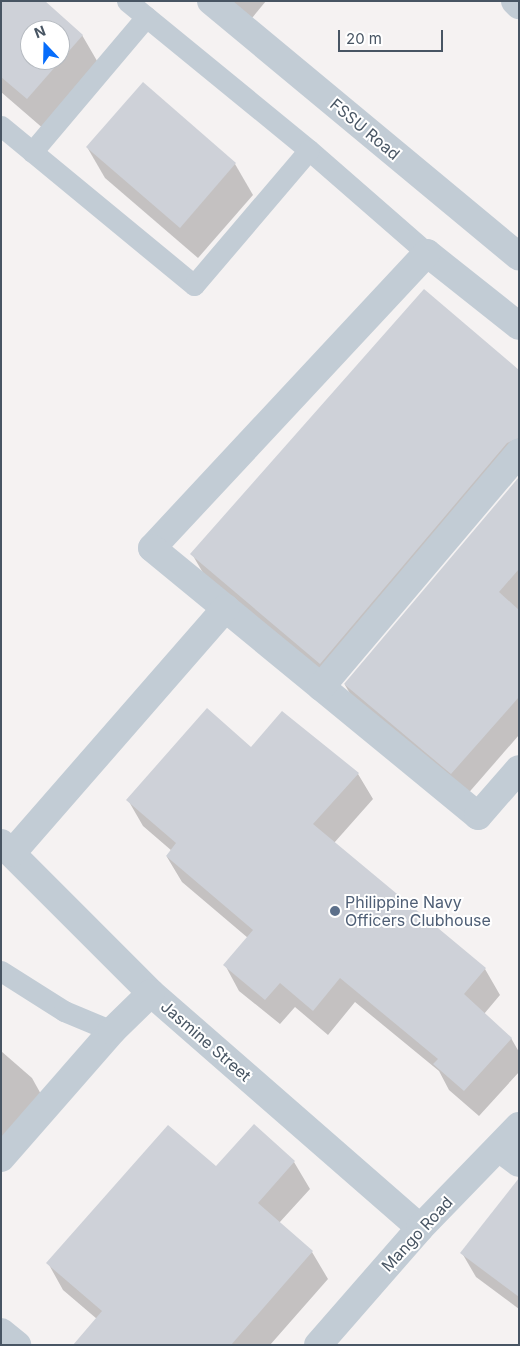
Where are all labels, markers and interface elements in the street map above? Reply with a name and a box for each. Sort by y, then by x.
north arrow [20,20,70,70]
scale bar [340,20,445,52]
text: N [32,22,48,41]
text: 20 m [346,29,382,48]
street label: FSSU Road [326,94,404,164]
place label: Philippine Navy Officers Clubhouse [345,892,491,930]
marker: Philippine Navy Officers Clubhouse [329,905,341,917]
street label: Jasmine Street [157,997,255,1085]
street label: Mango Road [377,1193,457,1275]

